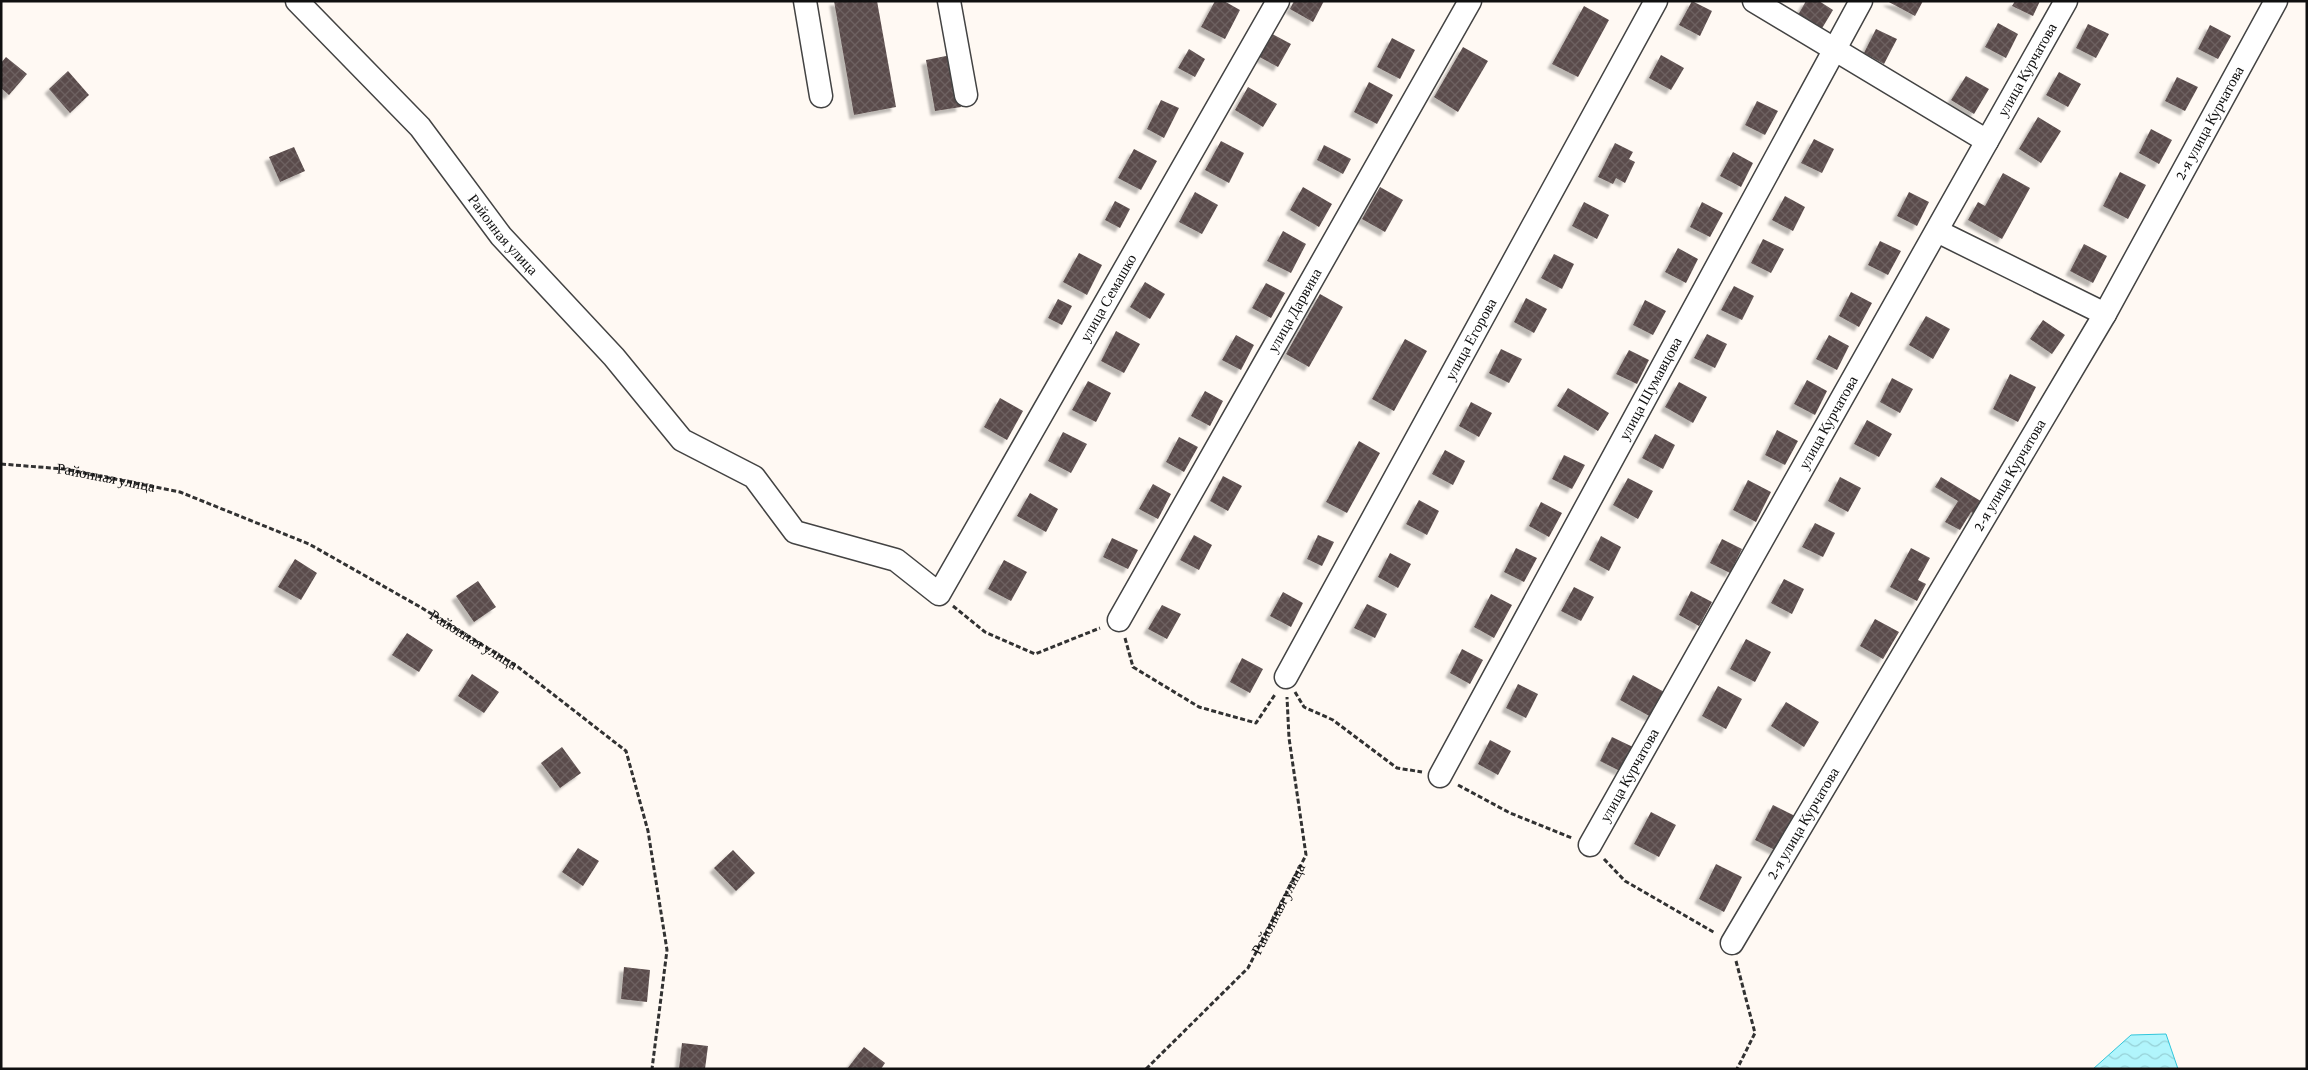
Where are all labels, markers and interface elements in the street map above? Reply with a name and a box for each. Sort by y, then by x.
street label: улица Курчатова [1995,20,2060,119]
street label: 2-я улица Курчатова [2172,63,2247,183]
street label: Районная улица [465,191,541,278]
street label: улица Семашко [1077,251,1140,345]
street label: улица Дарвина [1264,265,1325,355]
street label: улица Егорова [1442,295,1500,383]
street label: улица Шумавцова [1616,334,1685,443]
street label: улица Курчатова [1796,373,1861,472]
street label: 2-я улица Курчатова [1970,416,2049,534]
street label: Районная улица [56,460,157,495]
street label: Районная улица [427,607,521,673]
street label: улица Курчатова [1597,726,1662,825]
street label: 2-я улица Курчатова [1764,764,1842,882]
street label: Районная улица [1248,860,1308,957]

